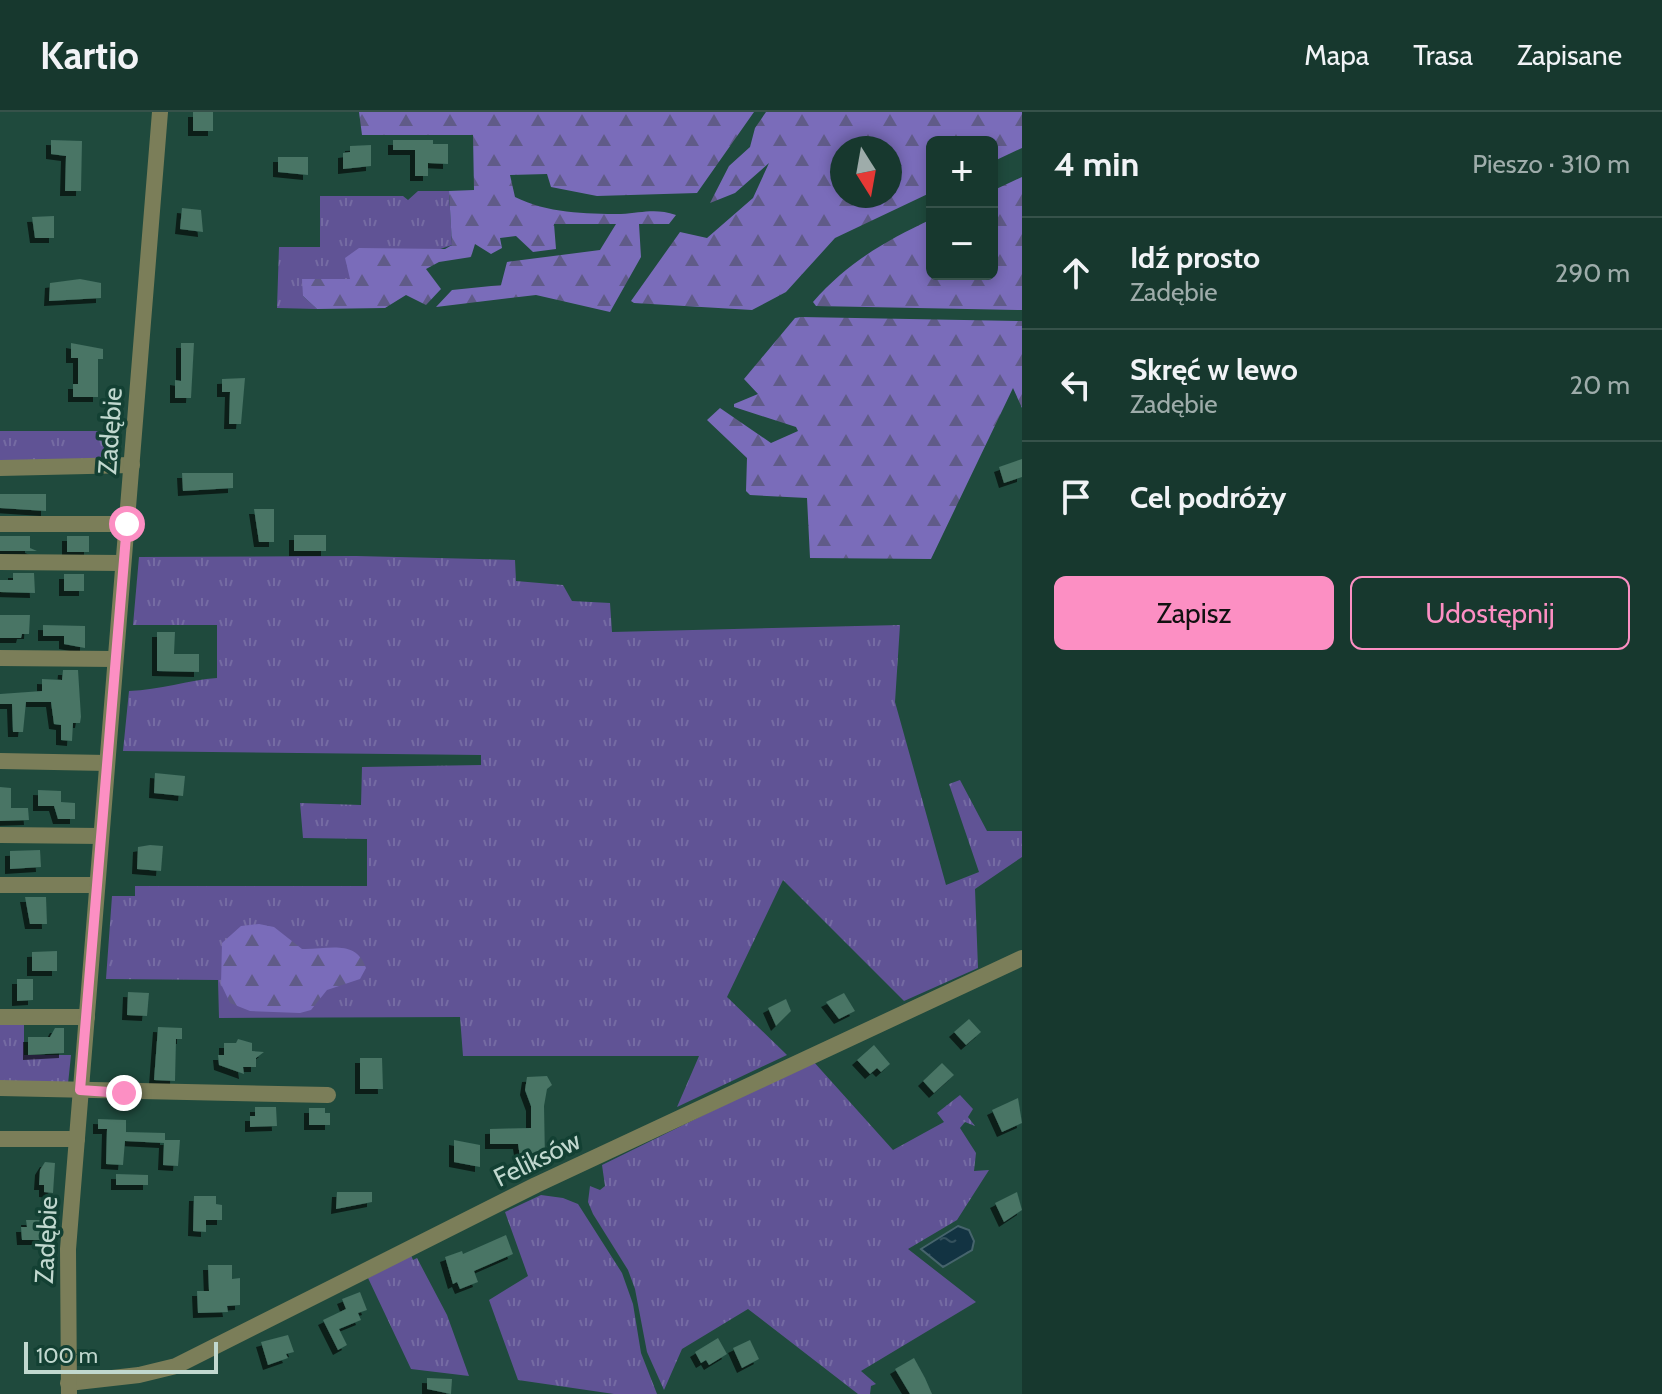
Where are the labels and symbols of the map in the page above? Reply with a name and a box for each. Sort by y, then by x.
north arrow [830,136,902,208]
street label: Zadębie [91,386,129,476]
route start [109,506,145,542]
route end [106,1075,142,1111]
street label: Feliksów [488,1124,586,1194]
street label: Zadębie [28,1195,64,1285]
scale bar [24,1338,218,1374]

